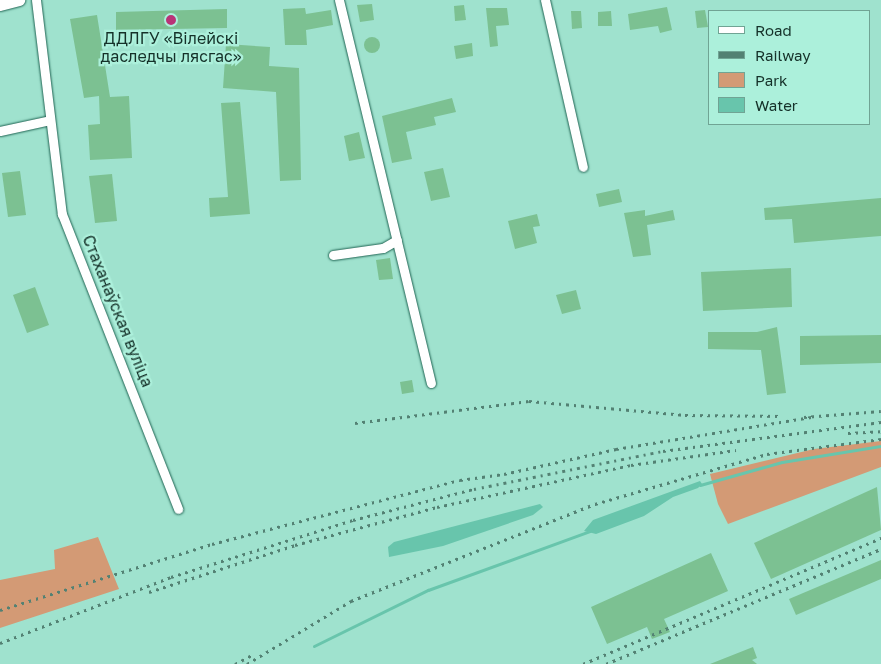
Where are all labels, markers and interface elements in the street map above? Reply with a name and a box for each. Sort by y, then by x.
legend [708,10,871,125]
marker: ДДЛГУ «Вілейскі даследчы лясгас» [165,14,177,26]
text: Road [755,21,792,39]
place label: ДДЛГУ «Вілейскі даследчы лясгас» [101,28,241,66]
text: Railway [755,46,811,64]
text: Park [755,71,787,89]
text: Water [755,96,798,114]
street label: Стаханаўская вуліца [79,232,157,390]

